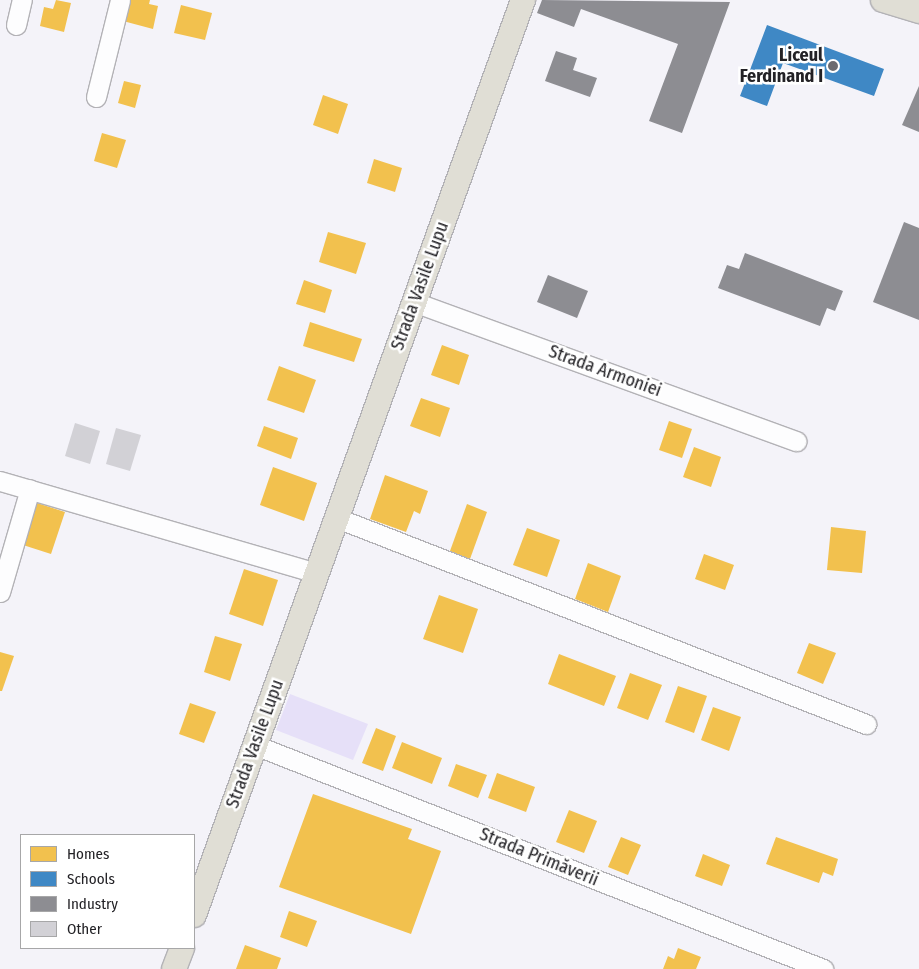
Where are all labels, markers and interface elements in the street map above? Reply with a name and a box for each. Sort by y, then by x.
place label: Liceul Ferdinand I [740,45,823,88]
marker: Liceul Ferdinand I [827,60,839,72]
street label: Strada Vasile Lupu [387,219,453,353]
street label: Strada Armoniei [546,341,664,401]
street label: Strada Vasile Lupu [222,677,288,811]
street label: Strada Primăverii [476,823,602,891]
legend [20,834,195,949]
text: Homes [67,845,109,863]
text: Schools [67,870,115,888]
text: Industry [67,895,118,913]
text: Other [67,920,102,938]

